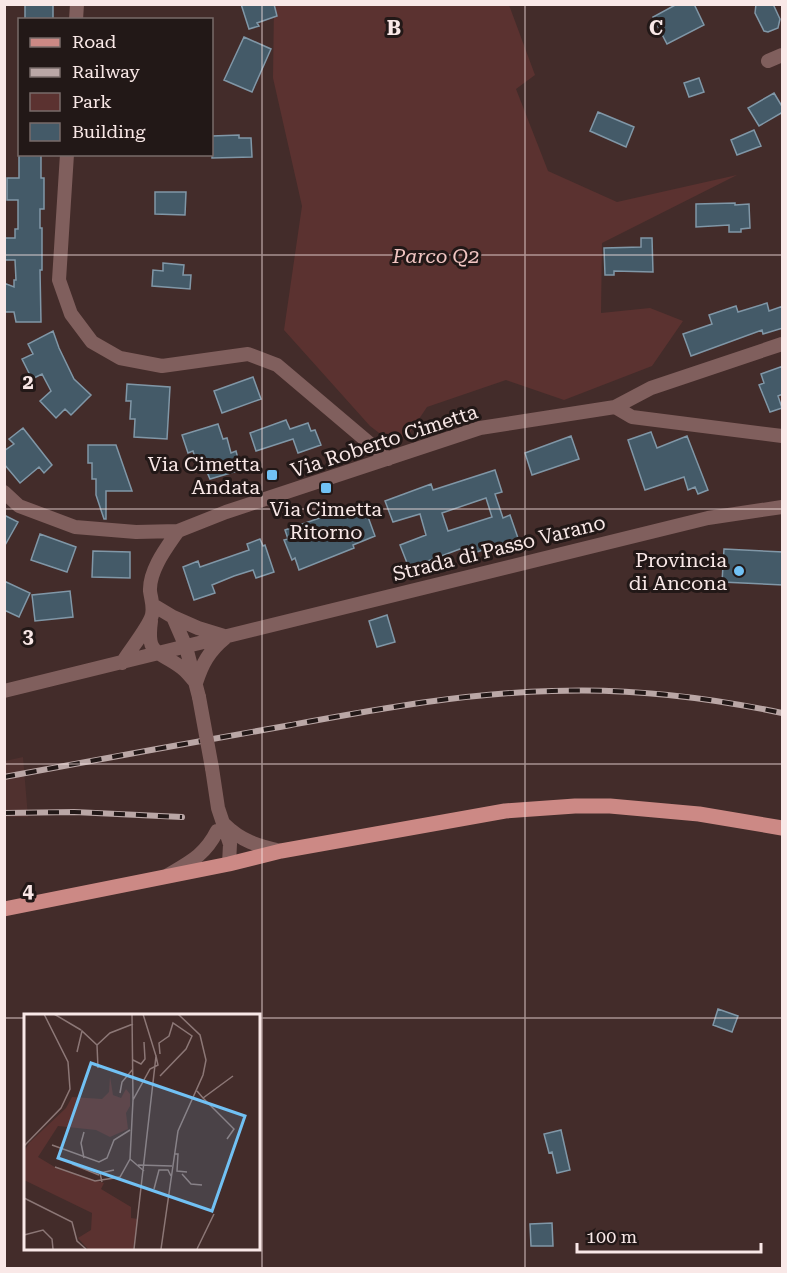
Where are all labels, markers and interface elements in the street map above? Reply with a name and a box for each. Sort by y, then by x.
text: B [387,16,401,40]
text: C [649,16,663,40]
legend [18,18,213,156]
text: Road [72,31,117,52]
text: Railway [72,61,140,82]
text: Park [72,91,112,112]
text: Building [72,121,146,142]
park label: Parco Q2 [392,244,479,268]
text: 2 [22,370,34,394]
street label: Via Roberto Cimetta [287,399,481,483]
place label: Via Cimetta Andata [148,452,260,499]
marker: Via Cimetta Andata [265,468,279,482]
marker: Via Cimetta Ritorno [319,481,333,495]
place label: Via Cimetta Ritorno [270,497,382,544]
street label: Strada di Passo Varano [390,510,608,586]
place label: Provincia di Ancona [629,548,727,595]
marker: Provincia di Ancona [732,564,746,578]
text: 3 [22,624,34,648]
text: 4 [22,879,34,903]
inset map [24,1014,260,1249]
scale bar [577,1216,762,1254]
text: 100 m [586,1226,637,1247]

